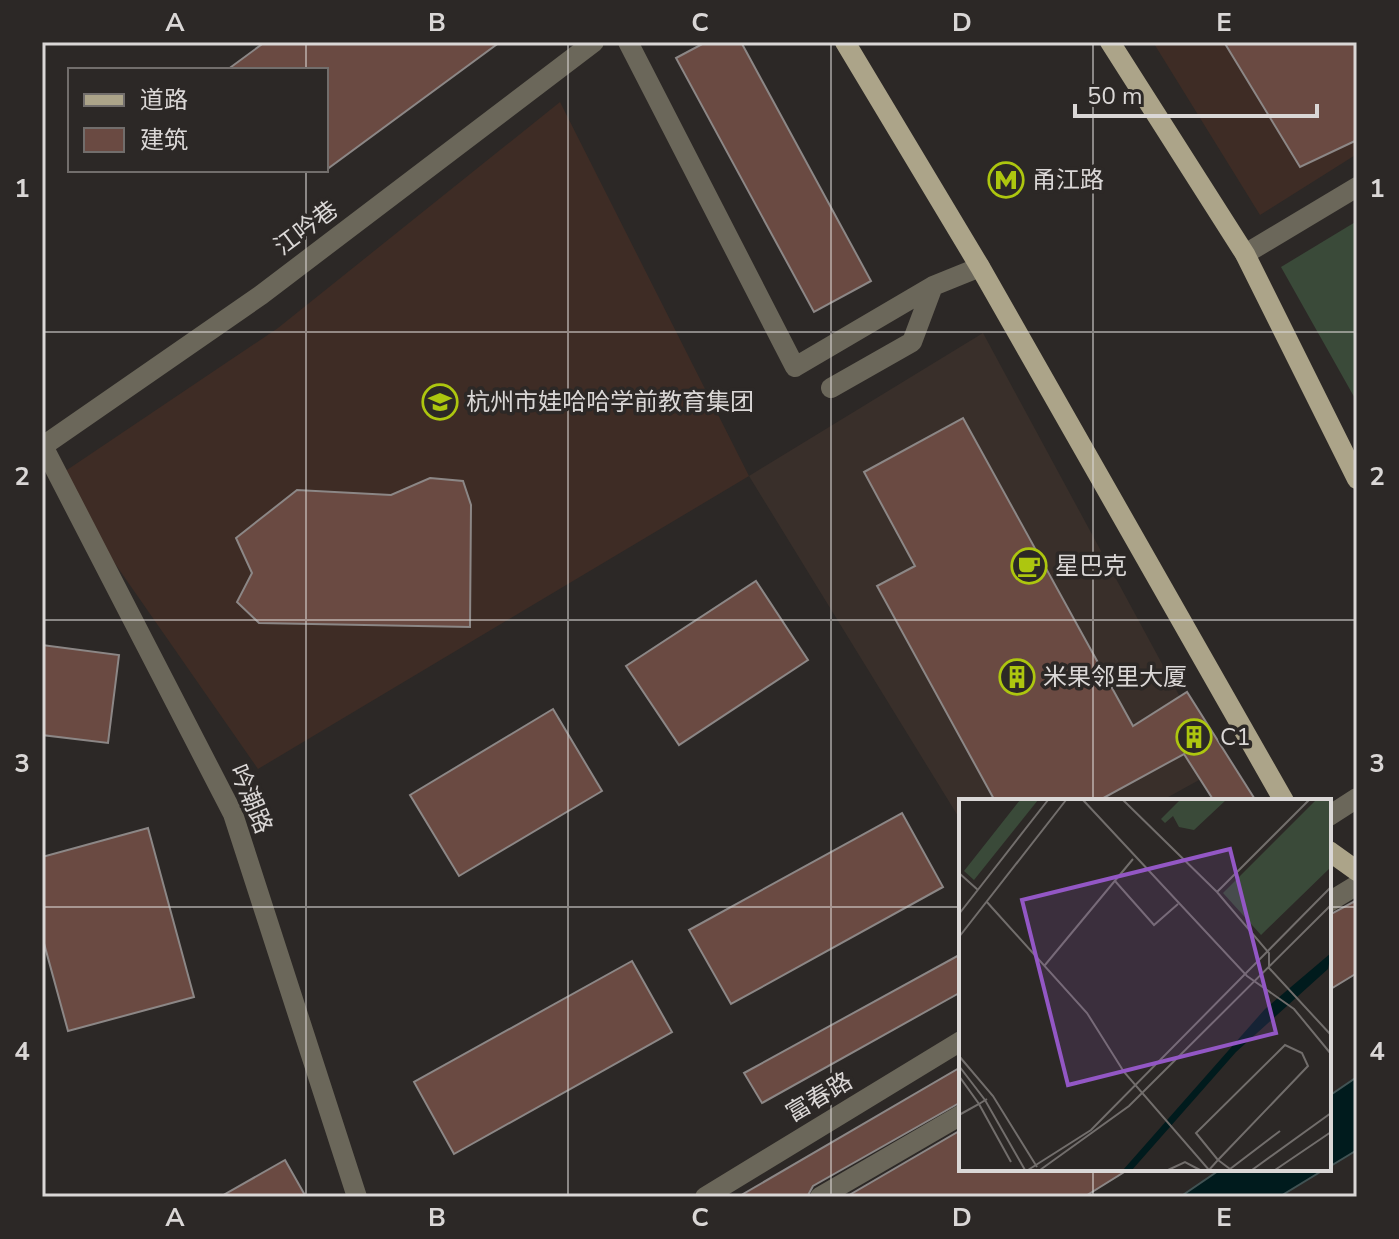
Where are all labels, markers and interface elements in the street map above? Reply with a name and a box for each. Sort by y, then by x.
text: A [165,5,185,40]
text: B [428,5,446,40]
text: C [691,5,709,40]
text: D [952,5,972,40]
text: E [1216,5,1232,40]
legend [68,68,328,172]
scale bar [1075,68,1317,118]
text: 50 m [1087,80,1143,112]
text: 道路 [140,84,188,116]
text: 建筑 [140,124,188,156]
metro station icon: 甬江路 [987,161,1025,199]
place label: 甬江路 [1032,164,1104,196]
text: 1 [14,171,30,206]
text: 1 [1369,171,1385,206]
street label: 江吟巷 [268,194,344,262]
school or university icon: 杭州市娃哈哈学前教育集团 [421,383,459,421]
place label: 杭州市娃哈哈学前教育集团 [466,386,754,418]
text: 2 [14,459,30,494]
text: 2 [1369,459,1385,494]
cafe icon: 星巴克 [1010,547,1048,585]
place label: 星巴克 [1055,550,1127,582]
building icon: 米果邻里大厦 [998,658,1036,696]
place label: 米果邻里大厦 [1043,661,1187,693]
building icon: C1 [1175,718,1213,756]
place label: C1 [1220,721,1251,753]
text: 3 [14,746,30,781]
text: 3 [1369,746,1385,781]
street label: 吟潮路 [222,760,280,838]
inset map [959,799,1331,1171]
text: 4 [14,1034,30,1069]
text: 4 [1369,1034,1385,1069]
street label: 富春路 [780,1065,858,1129]
text: A [165,1200,185,1235]
text: B [428,1200,446,1235]
text: C [691,1200,709,1235]
text: D [952,1200,972,1235]
text: E [1216,1200,1232,1235]

